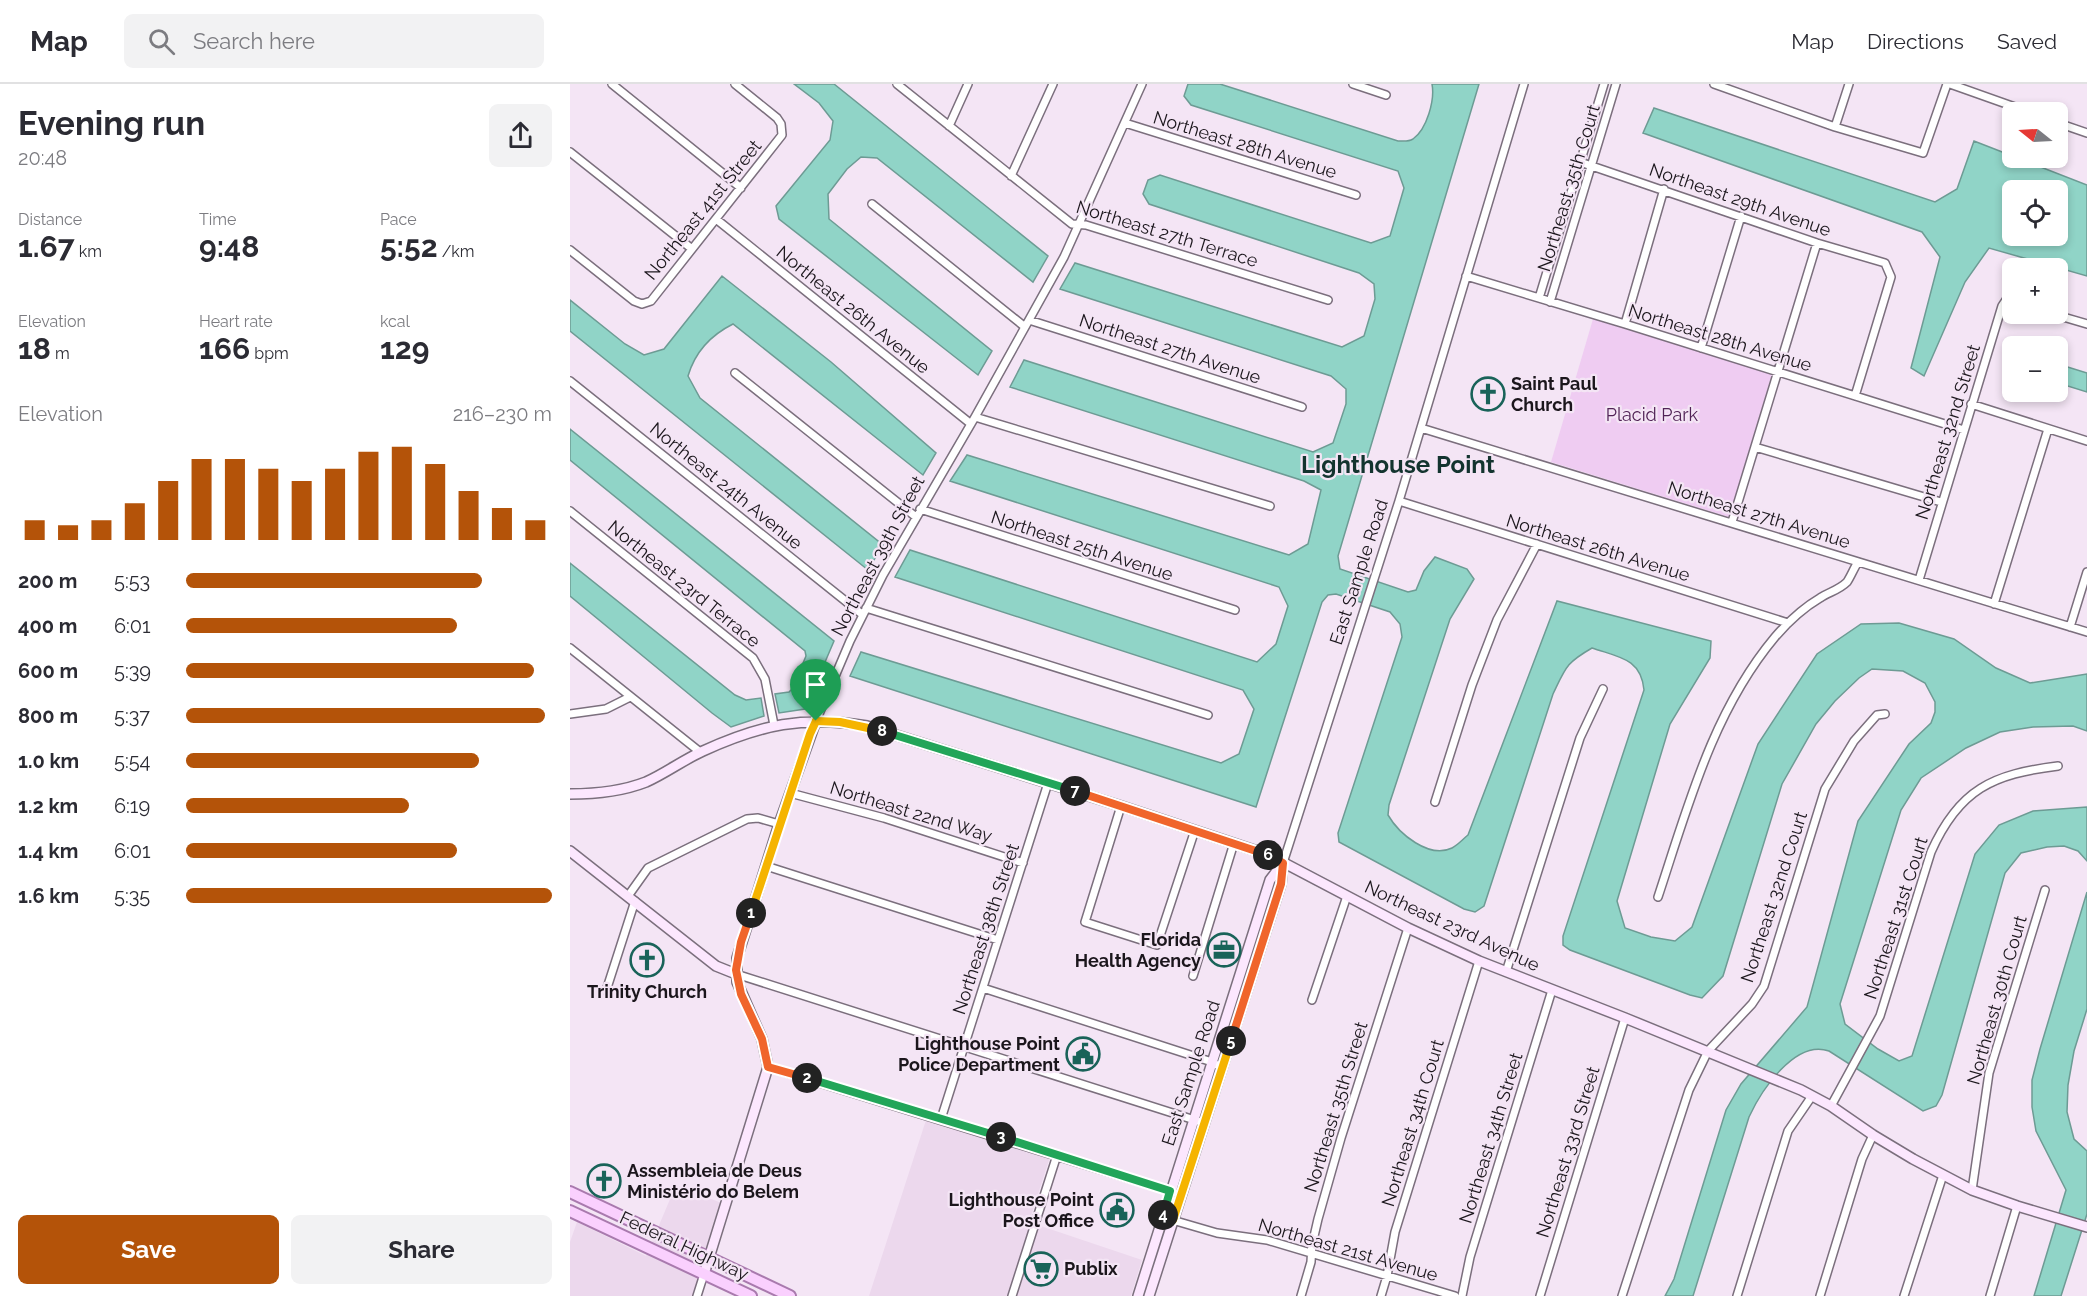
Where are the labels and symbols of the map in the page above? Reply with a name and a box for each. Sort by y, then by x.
street label: Northeast 35th Court [1533,102,1604,274]
north arrow [2002,102,2068,168]
street label: Northeast 28th Avenue [1151,107,1340,183]
street label: Northeast 41st Street [640,136,765,284]
street label: Northeast 29th Avenue [1647,159,1834,241]
street label: Northeast 27th Terrace [1074,196,1261,271]
street label: Northeast 26th Avenue [773,241,934,378]
street label: Northeast 28th Avenue [1626,300,1815,376]
street label: Northeast 27th Avenue [1077,309,1264,388]
street label: Northeast 32nd Street [1911,342,1984,522]
place label: Saint Paul Church [1511,373,1598,415]
church icon: Saint Paul Church [1470,376,1506,412]
park label: Placid Park [1606,404,1699,425]
street label: Northeast 24th Avenue [646,418,807,554]
district label: Lighthouse Point [1301,450,1495,479]
street label: Northeast 39th Street [826,472,929,639]
street label: Northeast 27th Avenue [1665,477,1853,552]
street label: East Sample Road [1325,496,1392,647]
street label: Northeast 25th Avenue [989,506,1176,585]
street label: Northeast 26th Avenue [1504,510,1693,586]
street label: Northeast 23rd Terrace [604,516,765,652]
pin [790,659,841,721]
pin: 8 [867,716,897,746]
pin: 7 [1060,776,1090,806]
street label: Northeast 22nd Way [827,777,995,846]
street label: Northeast 32nd Court [1736,809,1811,985]
street label: Northeast 31st Court [1859,834,1932,1002]
pin: 6 [1253,840,1283,870]
street label: Northeast 38th Street [948,841,1023,1017]
street label: Northeast 23rd Avenue [1361,876,1543,975]
pin: 1 [736,898,766,928]
street label: Northeast 30th Court [1962,913,2031,1087]
place label: Florida Health Agency [1075,929,1201,971]
office icon: Florida Health Agency [1206,932,1242,968]
church icon: Trinity Church [629,942,665,978]
place label: Trinity Church [587,981,707,1002]
street label: East Sample Road [1157,997,1224,1148]
street label: Northeast 35th Street [1300,1019,1372,1195]
pin: 5 [1216,1026,1246,1056]
place label: Lighthouse Point Police Department [898,1033,1060,1075]
public building icon: Lighthouse Point Police Department [1065,1036,1101,1072]
street label: Northeast 34th Court [1377,1037,1448,1209]
street label: Northeast 34th Street [1455,1050,1527,1226]
pin: 2 [792,1063,822,1093]
street label: Northeast 33rd Street [1531,1064,1604,1240]
pin: 3 [986,1122,1016,1152]
place label: Assembleia de Deus Ministério do Belem [627,1160,802,1202]
church icon: Assembleia de Deus Ministério do Belem [586,1163,622,1199]
place label: Lighthouse Point Post Office [949,1189,1094,1231]
public building icon: Lighthouse Point Post Office [1099,1192,1135,1228]
pin: 4 [1148,1200,1178,1230]
street label: Federal Highway [616,1207,752,1285]
street label: Northeast 21st Avenue [1256,1214,1441,1285]
supermarket icon: Publix [1023,1251,1059,1287]
place label: Publix [1064,1258,1118,1279]

